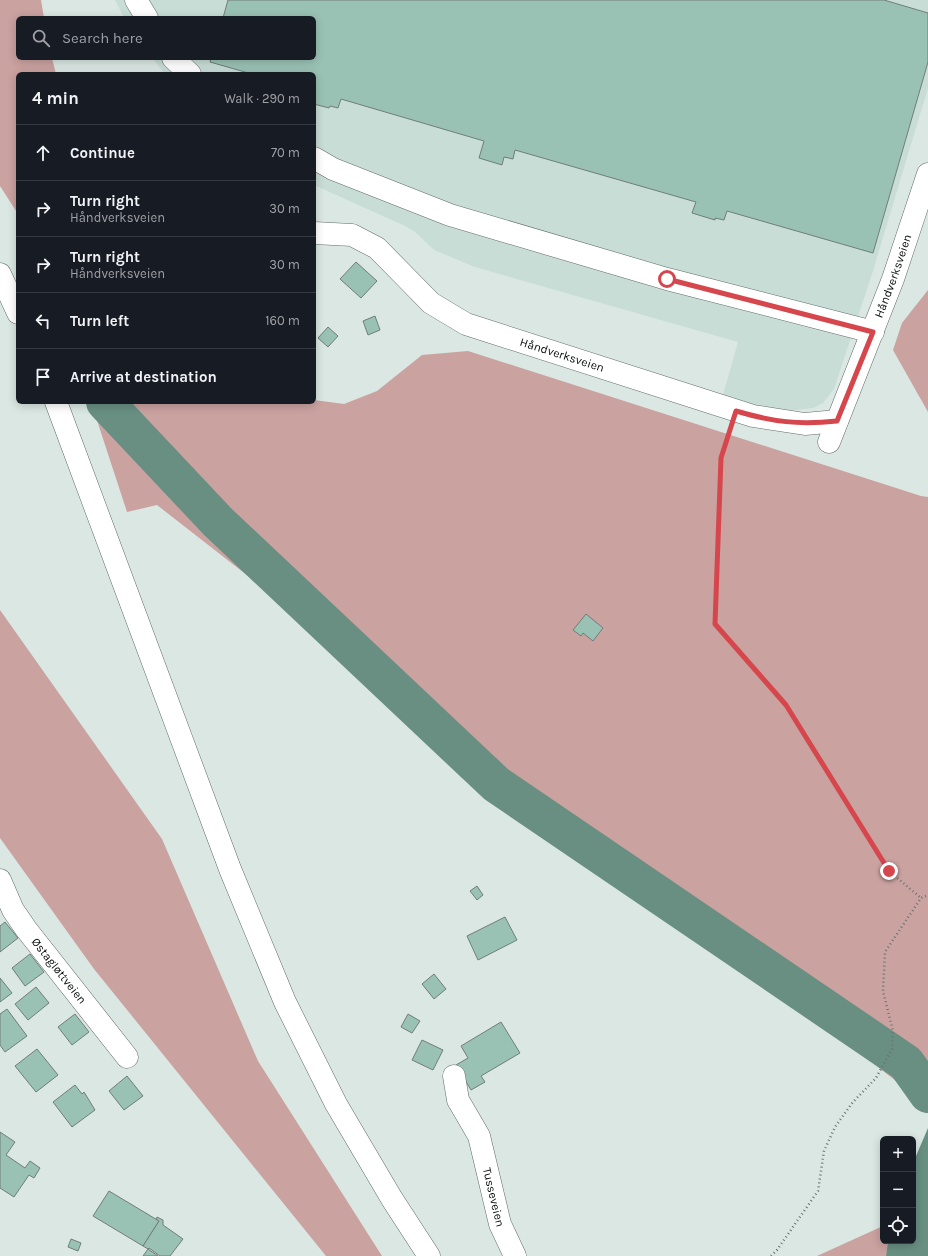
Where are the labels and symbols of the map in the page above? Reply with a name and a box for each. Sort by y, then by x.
street label: Håndverksveien [871,232,914,320]
route start [658,270,676,288]
street label: Håndverksveien [518,335,606,375]
route end [880,862,898,880]
street label: Østagløttveien [29,935,89,1007]
street label: Tusseveien [480,1166,507,1228]

